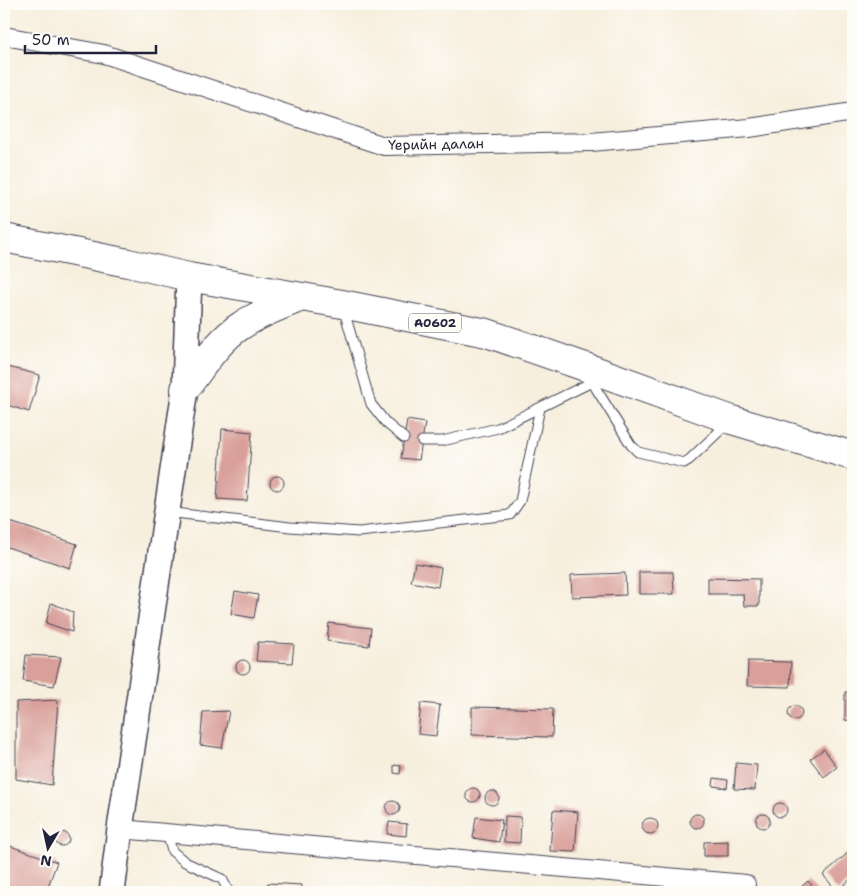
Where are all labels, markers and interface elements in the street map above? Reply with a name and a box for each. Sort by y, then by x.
scale bar [25,22,156,54]
text: 50 m [32,30,70,50]
street label: Үерийн далан [388,134,484,154]
road number: A0602 [409,314,461,332]
north arrow [22,824,72,874]
text: N [39,851,53,871]

